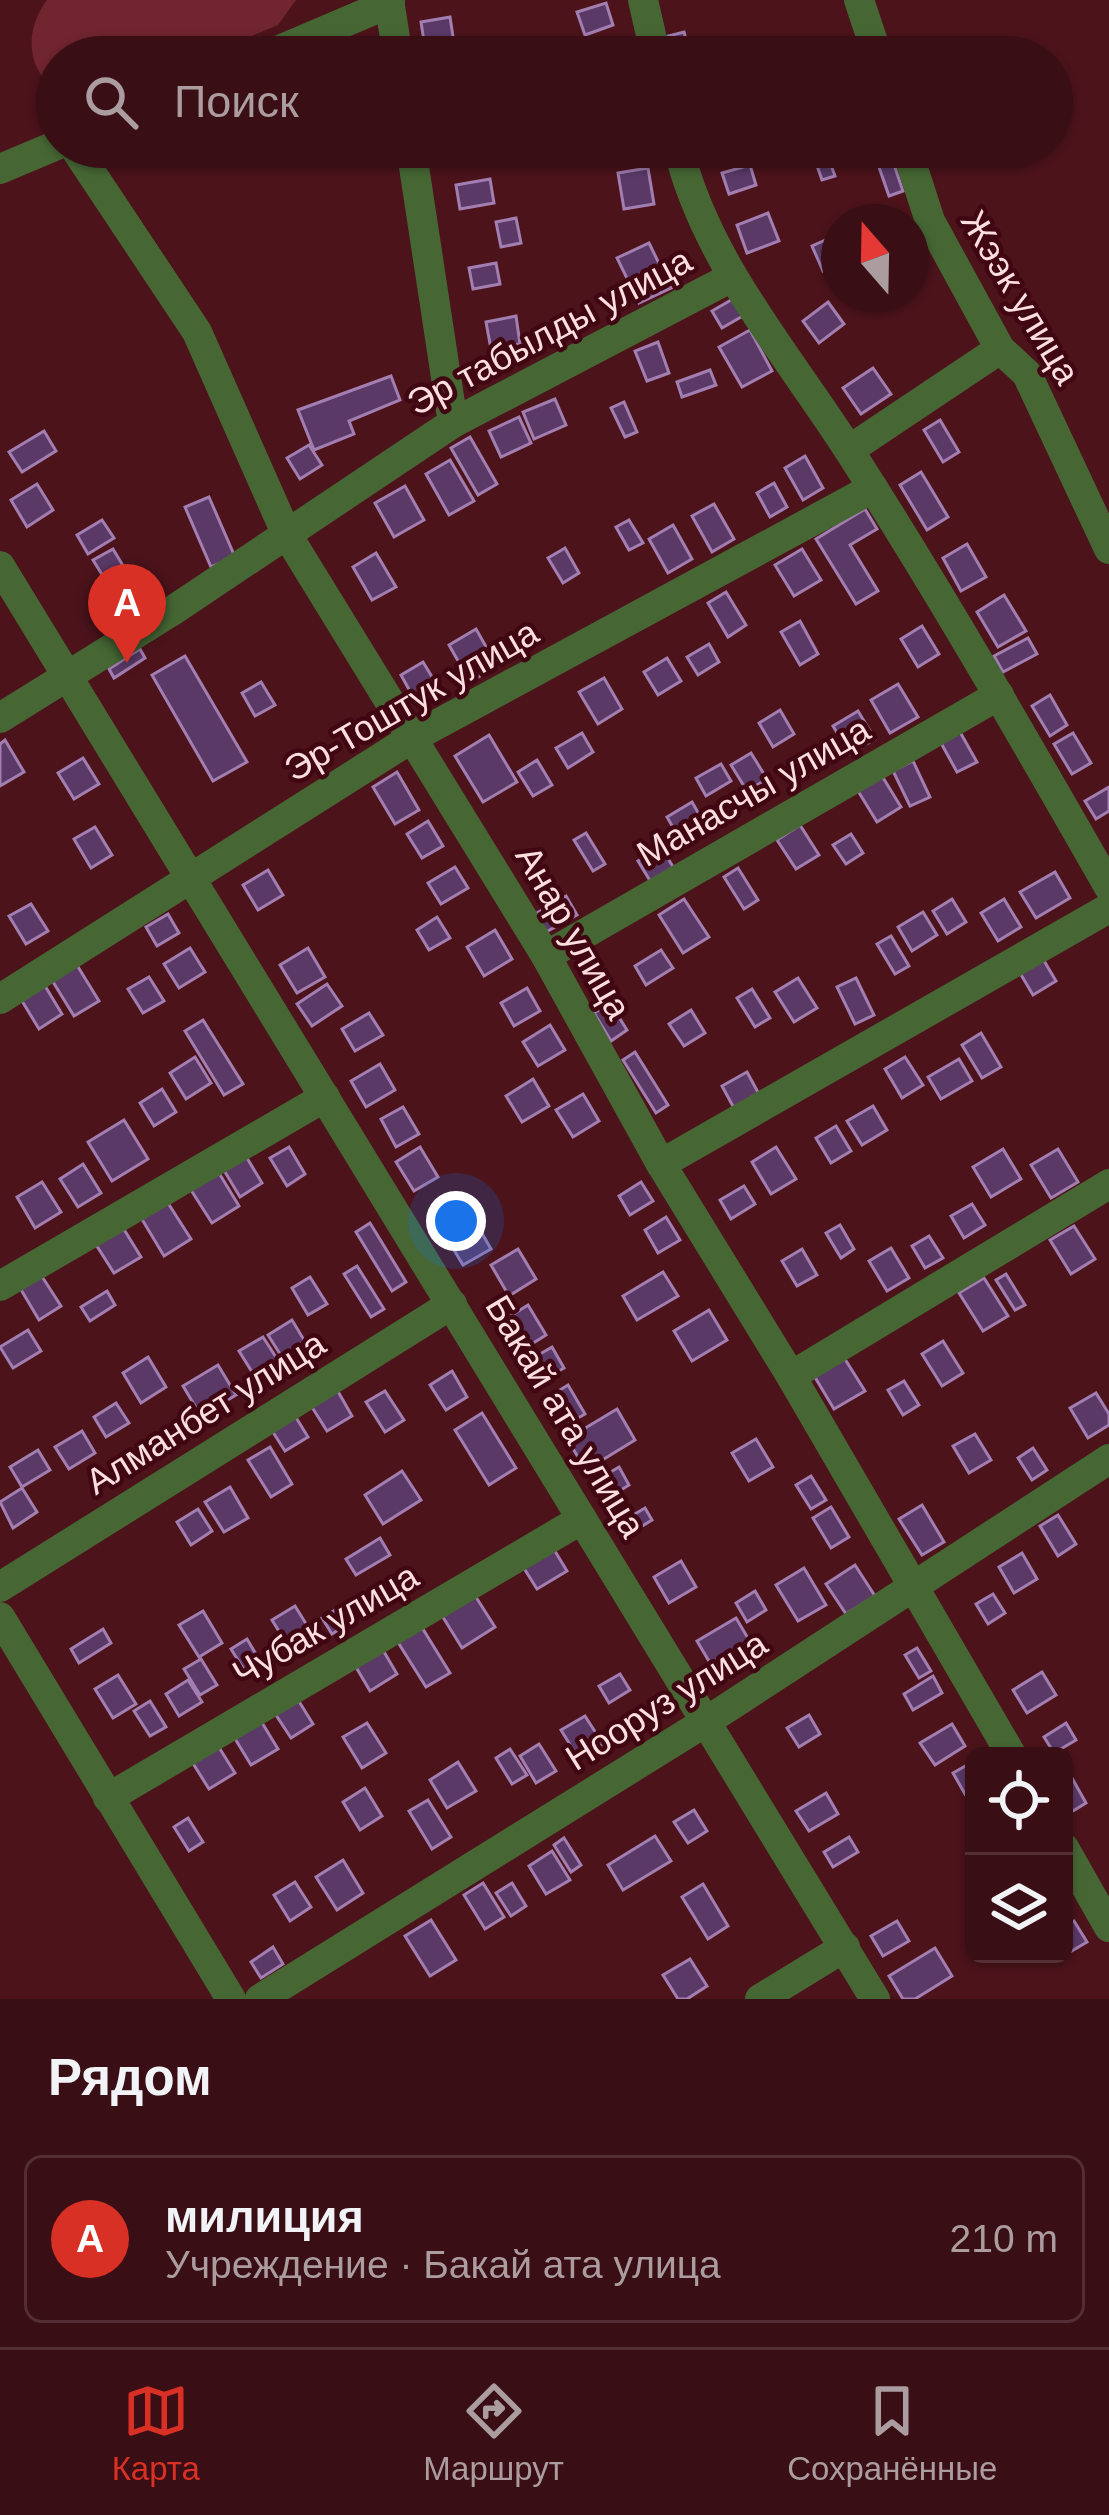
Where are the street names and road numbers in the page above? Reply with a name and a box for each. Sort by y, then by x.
street label: Жээк улица [953,203,1089,392]
street label: Эр табылды улица [400,239,699,424]
street label: Эр-Тоштук улица [277,611,546,790]
street label: Манасчы улица [630,708,878,875]
street label: Анар улица [508,838,640,1027]
street label: Бакай ата улица [477,1288,654,1545]
street label: Алманбет улица [78,1322,333,1502]
street label: Чубак улица [225,1554,426,1694]
street label: Нооруз улица [558,1622,775,1779]

